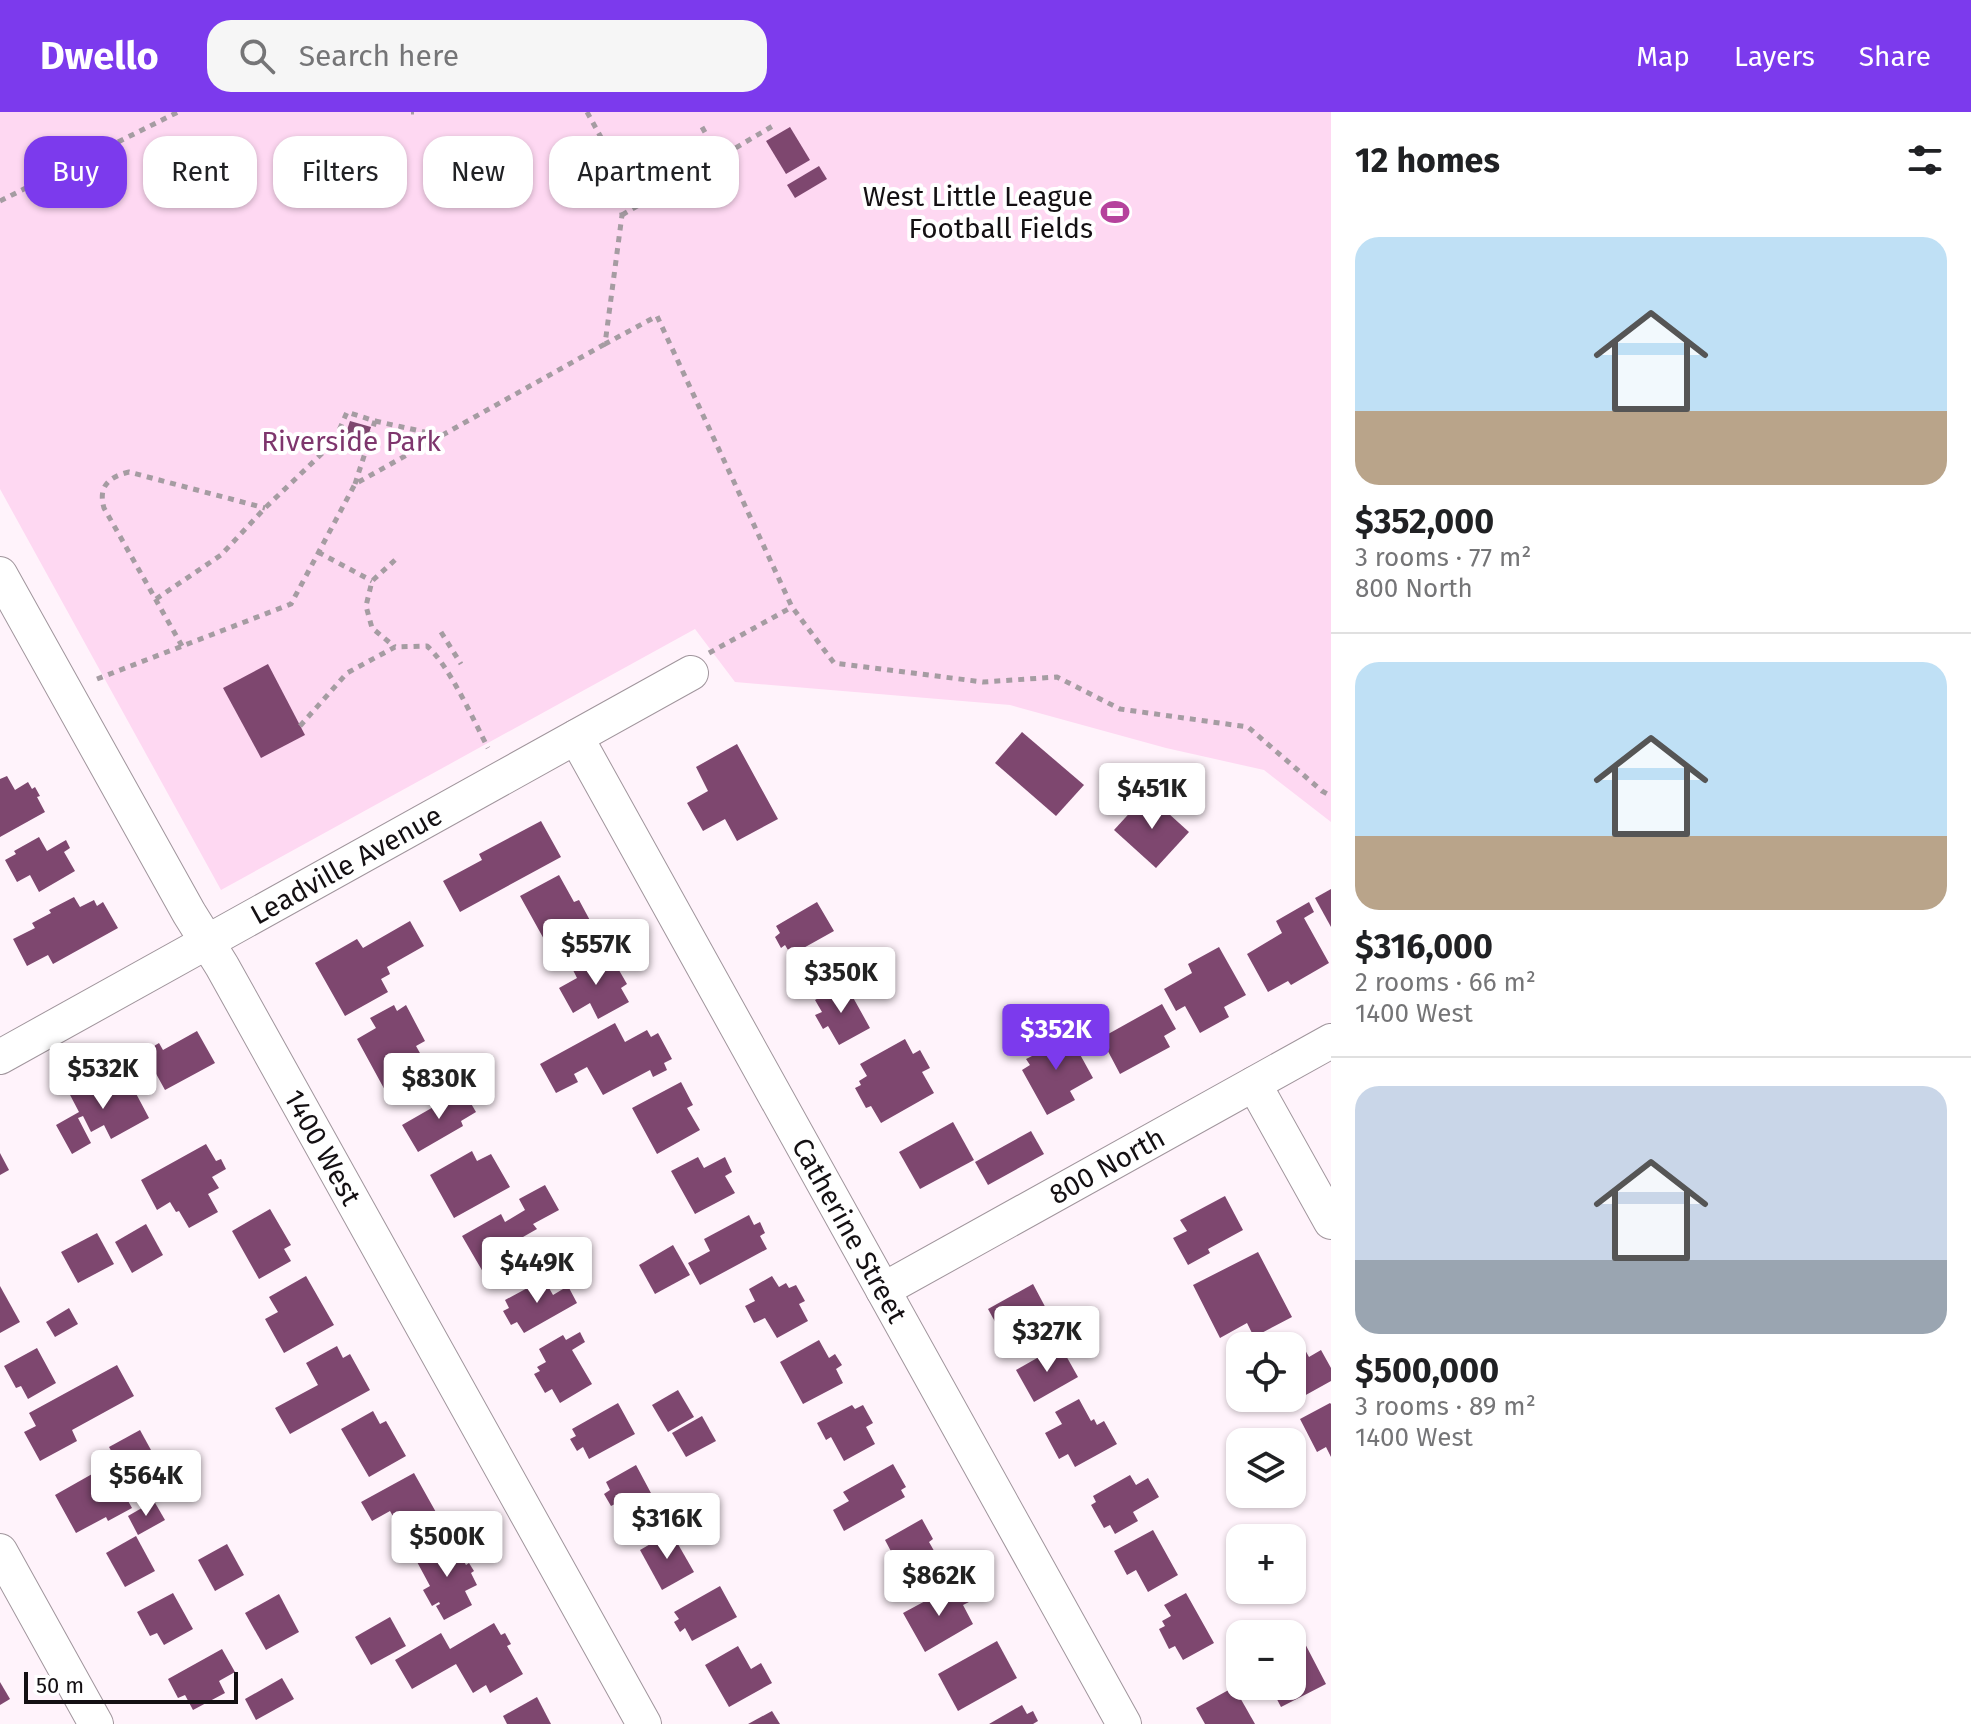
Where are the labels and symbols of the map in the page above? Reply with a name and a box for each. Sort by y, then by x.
place label: West Little League Football Fields [863,180,1093,245]
sports icon: West Little League Football Fields [1100,197,1130,227]
park label: Riverside Park [261,425,441,458]
pin: $451K [1096,763,1208,831]
street label: Leadville Avenue [245,799,448,931]
pin: $557K [540,919,652,987]
pin: $350K [785,947,897,1015]
pin: $352K [1000,1004,1112,1072]
pin: $532K [47,1043,159,1111]
pin: $830K [383,1053,495,1121]
street label: 1400 West [277,1084,368,1212]
street label: 800 North [1044,1121,1170,1211]
street label: Catherine Street [785,1132,914,1329]
pin: $449K [481,1237,593,1305]
pin: $327K [991,1306,1103,1374]
pin: $564K [90,1450,202,1518]
pin: $316K [611,1493,723,1561]
pin: $500K [391,1511,503,1579]
pin: $862K [883,1550,995,1618]
scale bar [24,1668,238,1704]

